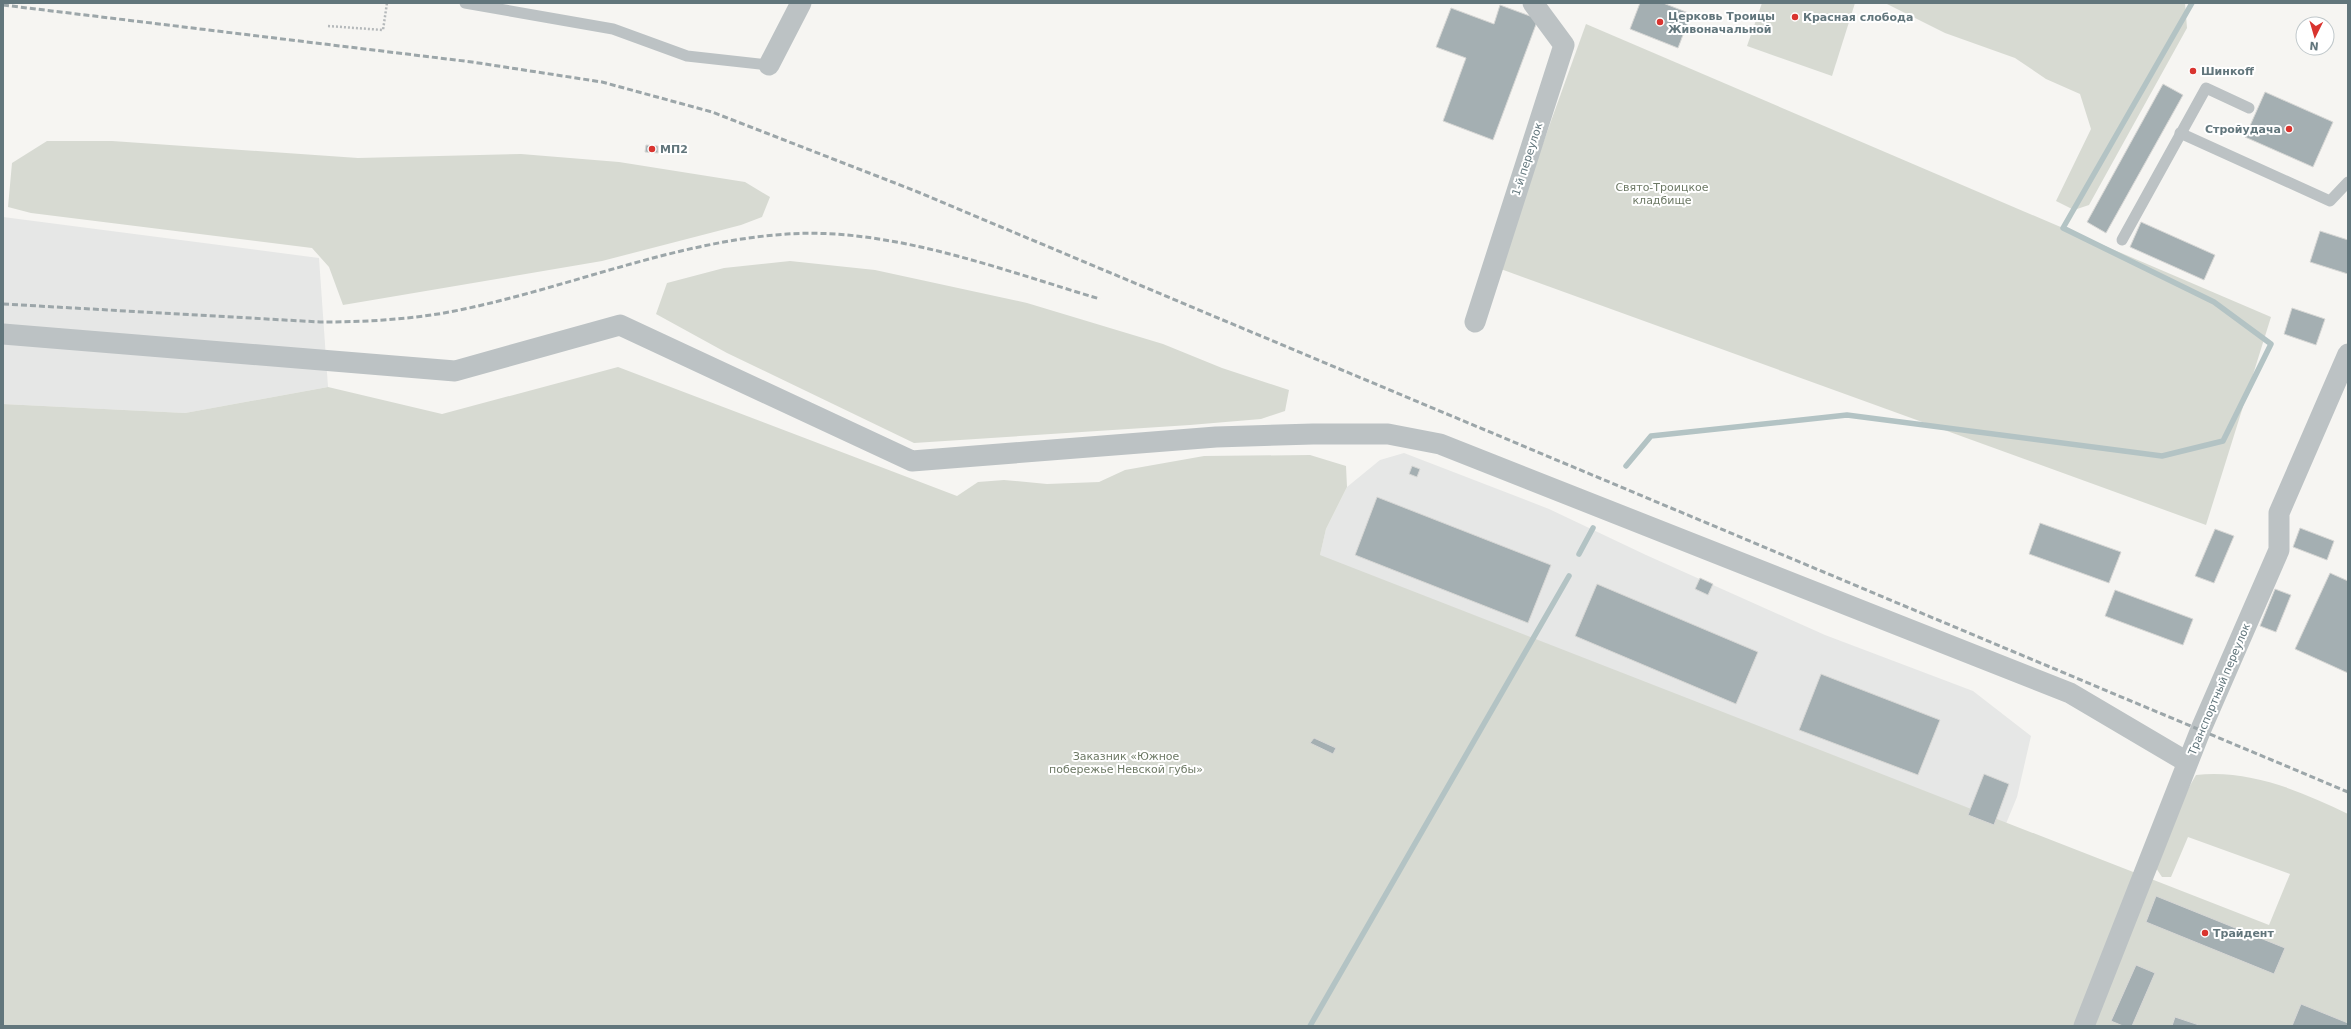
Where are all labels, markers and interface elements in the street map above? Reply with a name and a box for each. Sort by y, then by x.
place label: Церковь Троицы Живоначальной [1668,10,1775,36]
place label: Красная слобода [1803,11,1913,24]
marker: Красная слобода [1790,12,1800,22]
north arrow [2295,16,2335,56]
marker: Церковь Троицы Живоначальной [1655,17,1665,27]
text: N [2309,39,2319,52]
place label: Шинкoff [2201,65,2254,78]
marker: Шинкoff [2188,66,2198,76]
street label: 1-й переулок [1510,121,1546,197]
place label: Стройудача [2205,123,2281,136]
marker: Стройудача [2284,124,2294,134]
place label: МП2 [660,143,688,156]
marker: МП2 [647,144,657,154]
park label: Свято-Троицкое кладбище [1615,181,1709,207]
street label: Транспортный переулок [2185,621,2253,758]
park label: Заказник «Южное побережье Невской губы» [1049,750,1203,776]
place label: Трайдент [2213,927,2274,940]
marker: Трайдент [2200,928,2210,938]

